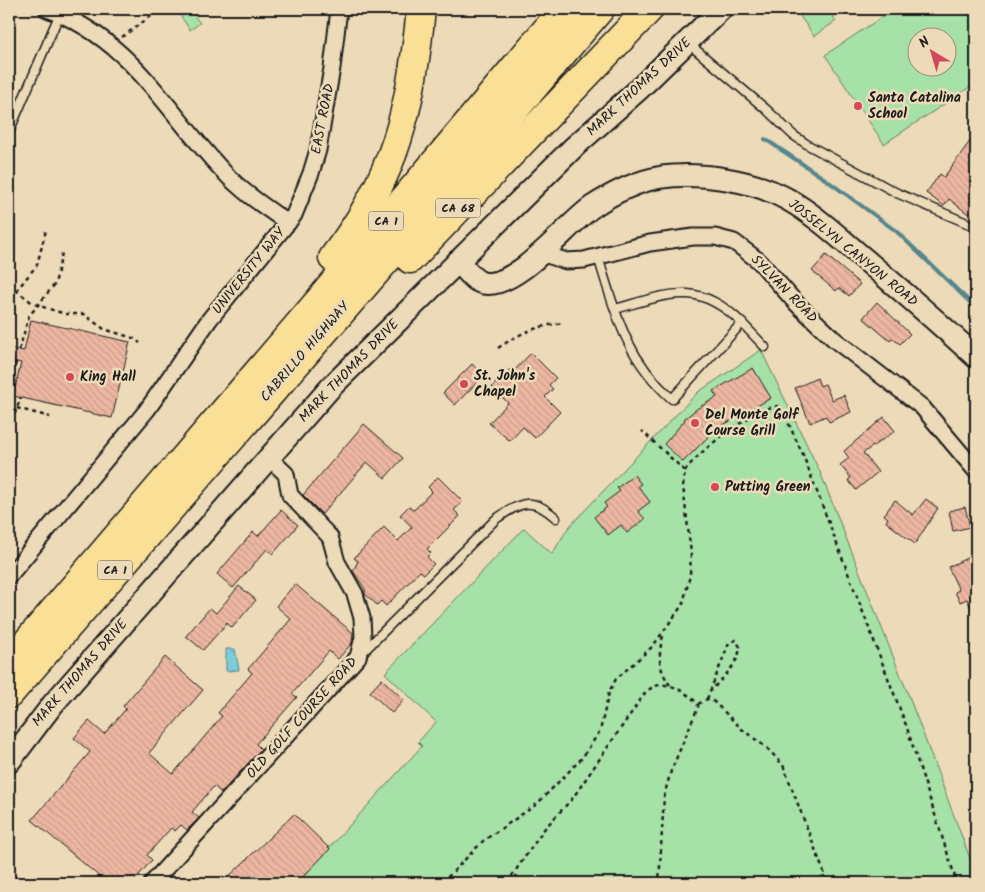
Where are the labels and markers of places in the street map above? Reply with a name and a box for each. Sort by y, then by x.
place label: Santa Catalina School [868,87,961,125]
marker: Santa Catalina School [852,100,864,112]
place label: St. John's Chapel [474,365,536,403]
place label: King Hall [80,366,136,388]
marker: King Hall [64,371,76,383]
marker: St. John's Chapel [458,378,470,390]
place label: Del Monte Golf Course Grill [705,404,800,442]
marker: Del Monte Golf Course Grill [689,417,701,429]
place label: Putting Green [725,476,811,498]
marker: Putting Green [709,481,721,493]

